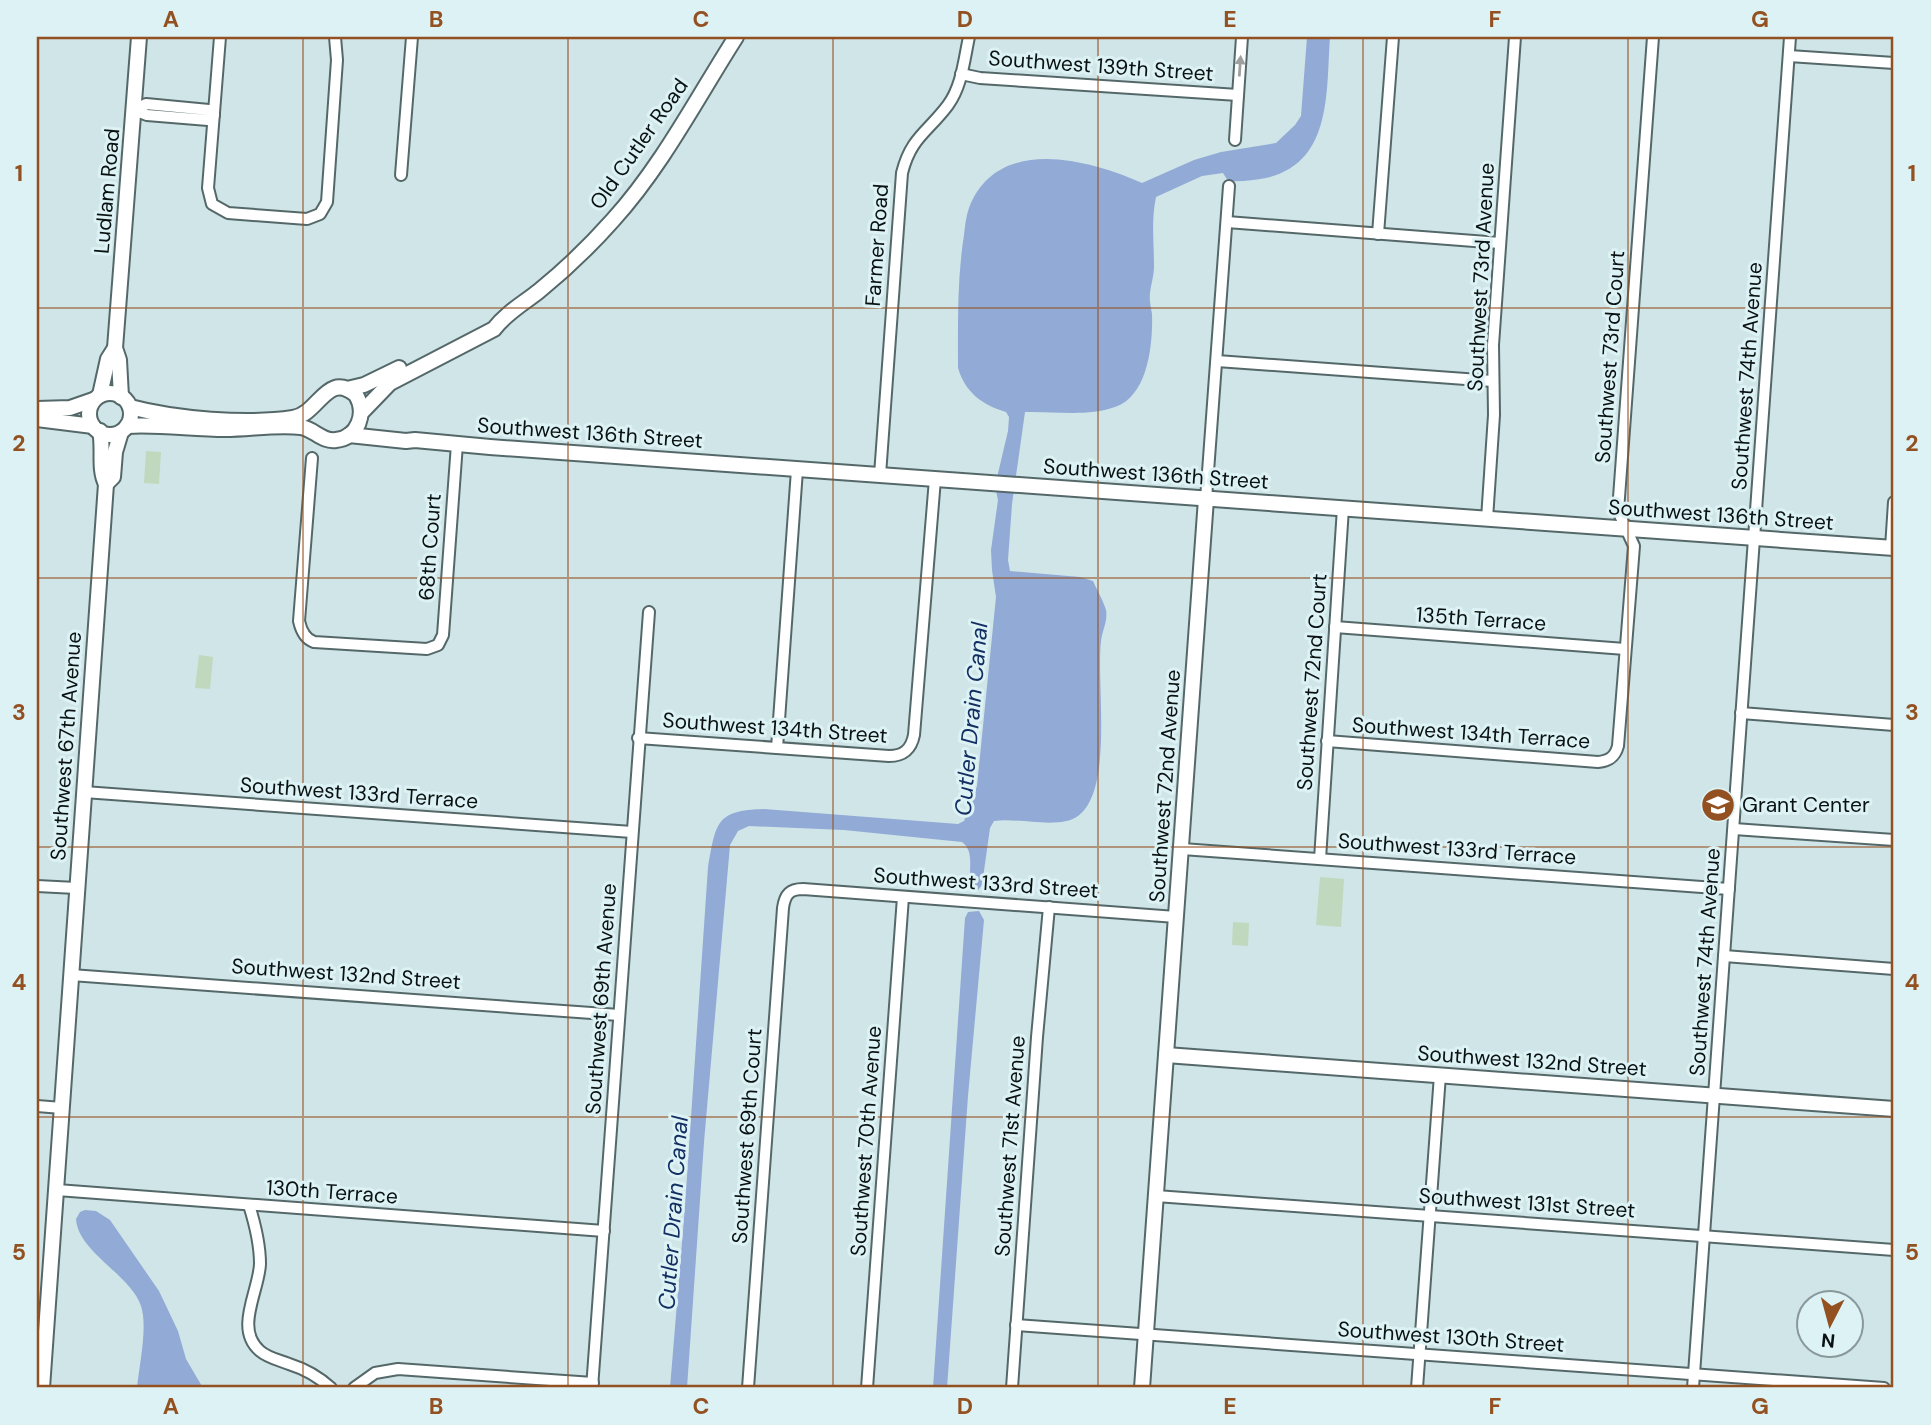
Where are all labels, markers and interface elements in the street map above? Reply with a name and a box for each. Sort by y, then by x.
text: A [163,4,179,34]
text: B [429,4,443,34]
text: C [693,4,709,34]
text: D [957,4,973,34]
text: E [1223,4,1237,34]
text: F [1489,4,1502,34]
text: G [1751,4,1769,34]
street label: Southwest 139th Street [988,44,1214,88]
one-way arrow [1235,55,1246,77]
street label: Old Cutler Road [583,73,695,215]
street label: Ludlam Road [88,127,126,255]
text: 1 [15,158,23,188]
text: 1 [1908,158,1916,188]
street label: Southwest 73rd Avenue [1461,162,1501,392]
street label: Farmer Road [859,183,895,307]
street label: Southwest 73rd Court [1589,250,1631,464]
street label: Southwest 74th Avenue [1725,261,1769,491]
street label: Southwest 136th Street [476,411,704,455]
text: 2 [12,428,26,458]
text: 2 [1905,428,1919,458]
street label: Southwest 136th Street [1042,452,1270,496]
street label: 68th Court [412,492,448,602]
street label: Southwest 136th Street [1607,493,1835,537]
street label: Southwest 72nd Court [1290,573,1334,791]
street label: 135th Terrace [1415,600,1547,638]
water label: Cutler Drain Canal [948,620,994,817]
street label: Southwest 67th Avenue [44,630,88,861]
street label: Southwest 72nd Avenue [1143,669,1187,903]
text: 3 [12,697,26,727]
text: 3 [1905,697,1919,727]
street label: Southwest 134th Street [662,706,888,750]
street label: Southwest 134th Terrace [1351,711,1591,755]
street label: Southwest 133rd Terrace [239,771,479,815]
school or university icon: Grant Center [1699,786,1737,824]
place label: Grant Center [1742,791,1870,819]
street label: Southwest 133rd Terrace [1337,827,1577,871]
street label: Southwest 74th Avenue [1683,847,1727,1077]
street label: Southwest 133rd Street [873,861,1099,905]
street label: Southwest 69th Avenue [579,882,623,1116]
street label: Southwest 132nd Street [230,952,462,996]
text: 4 [12,967,27,997]
text: 4 [1905,967,1920,997]
street label: Southwest 70th Avenue [844,1025,888,1257]
street label: Southwest 69th Court [726,1027,768,1245]
street label: Southwest 71st Avenue [988,1034,1032,1257]
street label: Southwest 132nd Street [1416,1039,1648,1083]
water label: Cutler Drain Canal [651,1114,695,1311]
street label: 130th Terrace [265,1173,399,1211]
street label: Southwest 131st Street [1418,1181,1636,1225]
text: 5 [12,1237,26,1267]
text: 5 [1905,1237,1919,1267]
north arrow [1794,1288,1864,1358]
street label: Southwest 130th Street [1337,1315,1565,1359]
text: N [1820,1327,1836,1354]
text: A [163,1391,179,1421]
text: B [429,1391,443,1421]
text: C [693,1391,709,1421]
text: D [957,1391,973,1421]
text: E [1223,1391,1237,1421]
text: F [1489,1391,1502,1421]
text: G [1751,1391,1769,1421]

